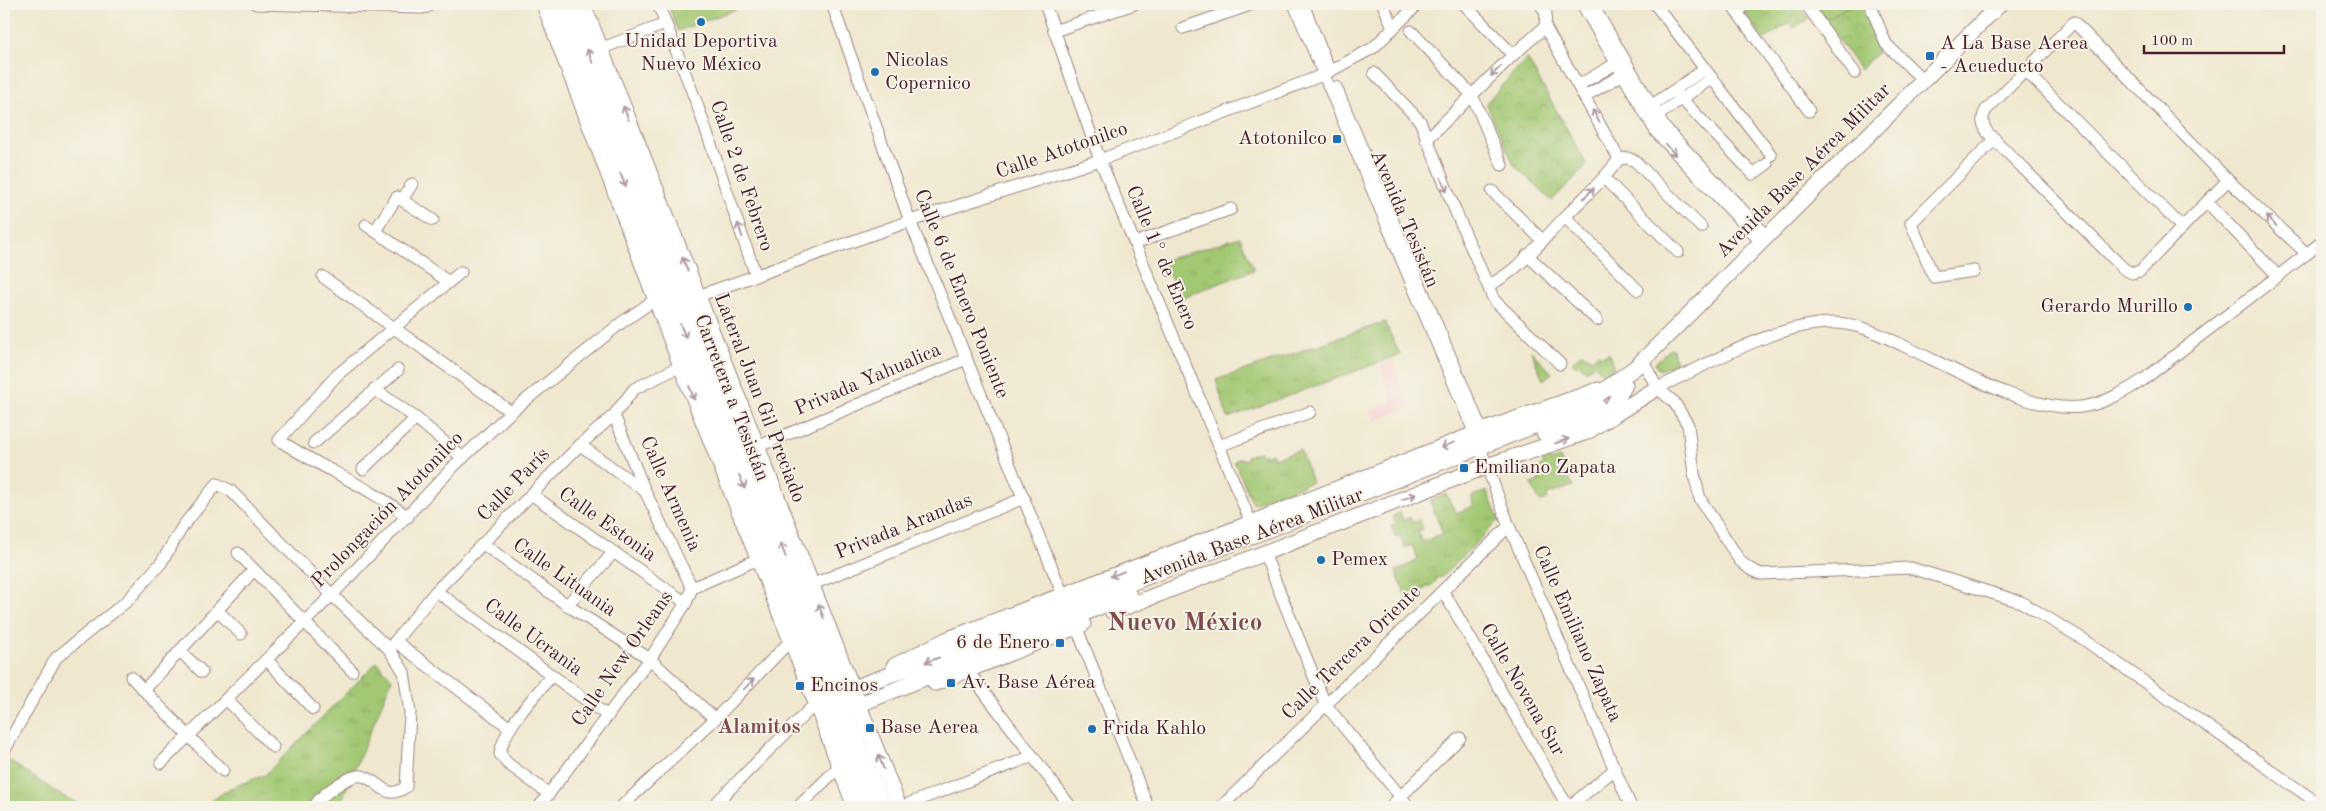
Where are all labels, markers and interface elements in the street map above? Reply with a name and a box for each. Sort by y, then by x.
marker: Unidad Deportiva Nuevo México [695,16,707,28]
scale bar [2144,22,2284,54]
place label: Unidad Deportiva Nuevo México [624,32,778,75]
place label: A La Base Aerea - Acueducto [1940,34,2089,77]
text: 100 m [2151,34,2193,49]
one-way arrow [585,49,594,64]
marker: A La Base Aerea - Acueducto [1924,50,1936,62]
place label: Nicolas Copernico [885,51,971,94]
one-way arrow [1490,65,1502,77]
marker: Nicolas Copernico [869,66,881,78]
street label: Avenida Base Aérea Militar [1713,80,1895,262]
street label: Calle 2 de Febrero [706,98,776,254]
one-way arrow [620,106,630,121]
one-way arrow [1591,109,1600,124]
street label: Calle Atotonilco [993,119,1131,183]
place label: Atotonilco [1238,129,1327,149]
marker: Atotonilco [1331,133,1343,145]
one-way arrow [1665,143,1677,156]
street label: Avenida Tesistán [1366,147,1442,291]
one-way arrow [619,172,629,187]
one-way arrow [1440,177,1450,192]
street label: Calle 1° de Enero [1122,183,1200,333]
street label: Calle 6 de Enero Poniente [910,187,1012,401]
one-way arrow [1583,187,1595,199]
one-way arrow [2265,215,2278,226]
one-way arrow [735,223,744,238]
one-way arrow [680,257,689,272]
street label: Lateral Juan Gil Preciado [710,291,808,505]
place label: Gerardo Murillo [2040,297,2178,317]
marker: Gerardo Murillo [2182,301,2194,313]
street label: Carretera a Tesistán [690,312,772,484]
one-way arrow [679,323,688,338]
street label: Privada Yahualica [792,340,944,420]
one-way arrow [688,384,697,400]
street label: Prolongación Atotonilco [308,428,468,592]
street label: Calle Armenia [636,434,704,555]
one-way arrow [1553,435,1569,445]
one-way arrow [1441,441,1456,450]
street label: Calle París [474,444,554,526]
place label: Emiliano Zapata [1474,458,1616,478]
marker: Emiliano Zapata [1458,462,1470,474]
one-way arrow [738,474,748,489]
street label: Calle Estonia [554,484,660,566]
street label: Avenida Base Aérea Militar [1138,485,1366,589]
street label: Privada Arandas [833,490,975,564]
one-way arrow [1401,491,1416,501]
street label: Calle Lituania [509,535,620,621]
one-way arrow [778,542,787,558]
street label: Calle Emiliano Zapata [1529,543,1625,725]
place label: Pemex [1331,550,1388,570]
marker: Pemex [1315,554,1327,566]
one-way arrow [1110,570,1126,579]
street label: Calle Tercera Oriente [1279,582,1425,724]
street label: Calle New Orleans [569,587,677,731]
street label: Calle Ucrania [480,596,586,680]
one-way arrow [816,604,826,619]
district label: Nuevo México [1108,611,1262,636]
street label: Calle Novena Sur [1476,620,1568,760]
place label: 6 de Enero [956,633,1050,653]
marker: 6 de Enero [1054,637,1066,649]
one-way arrow [925,656,941,666]
place label: Av. Base Aérea [961,673,1096,693]
place label: Encinos [810,676,878,696]
marker: Av. Base Aérea [945,677,957,689]
one-way arrow [743,678,755,690]
marker: Encinos [794,680,806,692]
district label: Alamitos [717,717,801,738]
place label: Base Aerea [880,718,979,738]
place label: Frida Kahlo [1102,719,1206,739]
marker: Base Aerea [864,722,876,734]
marker: Frida Kahlo [1086,723,1098,735]
one-way arrow [876,755,885,770]

